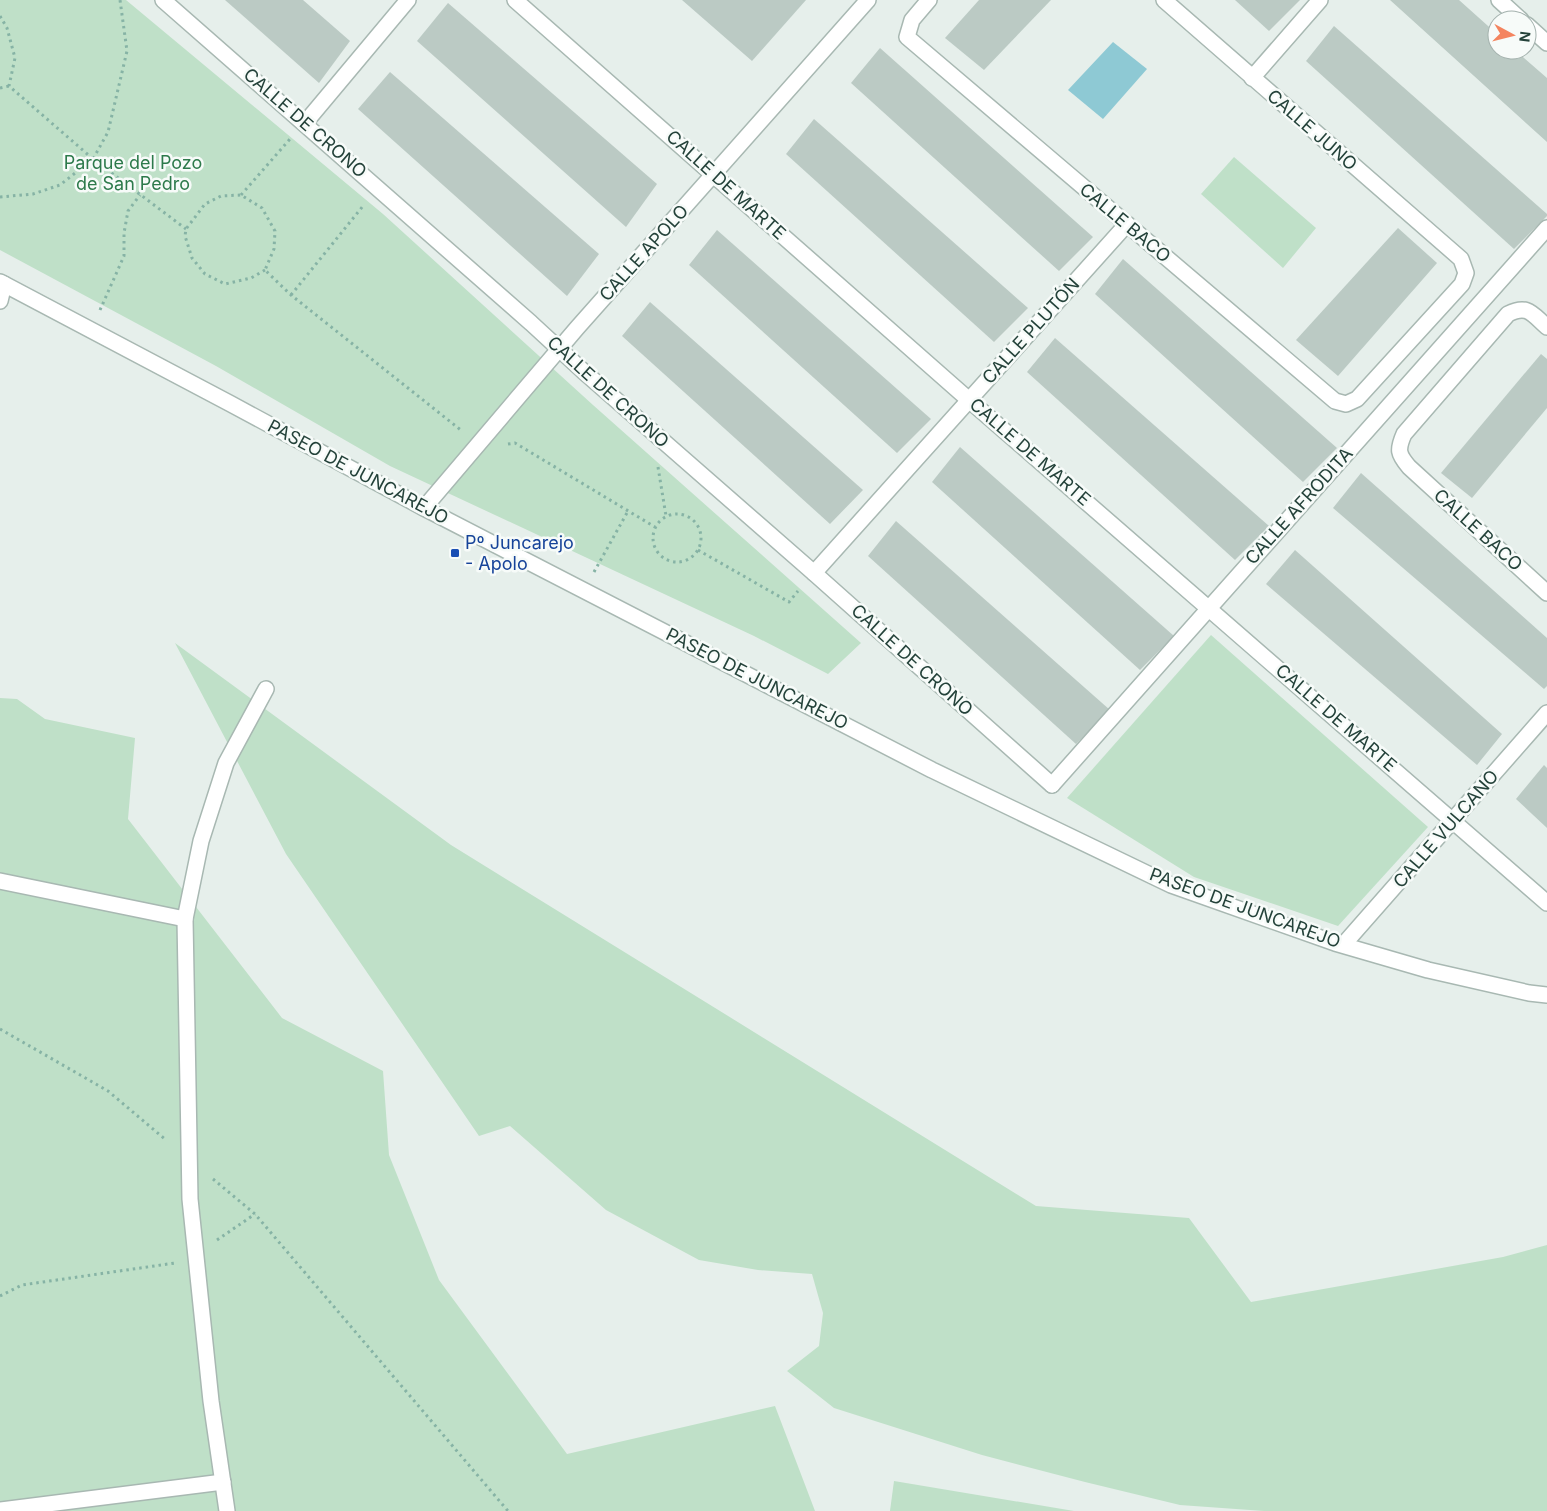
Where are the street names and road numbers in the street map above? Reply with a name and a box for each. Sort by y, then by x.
street label: CALLE DE CRONO [240,63,371,182]
street label: CALLE JUNO [1263,85,1362,174]
street label: CALLE DE MARTE [662,126,790,244]
street label: CALLE BACO [1076,179,1175,267]
street label: CALLE APOLO [595,200,692,305]
street label: CALLE PLUTÓN [977,273,1084,388]
street label: CALLE DE CRONO [543,332,673,452]
street label: CALLE DE MARTE [966,393,1095,510]
street label: PASEO DE JUNCAREJO [264,415,452,528]
street label: CALLE AFRODITA [1241,443,1357,568]
street label: CALLE BACO [1430,484,1527,575]
street label: CALLE DE CRONO [847,600,977,720]
street label: PASEO DE JUNCAREJO [663,623,852,734]
street label: CALLE DE MARTE [1272,659,1401,776]
street label: CALLE VULCANO [1389,765,1503,892]
street label: PASEO DE JUNCAREJO [1147,863,1343,952]

